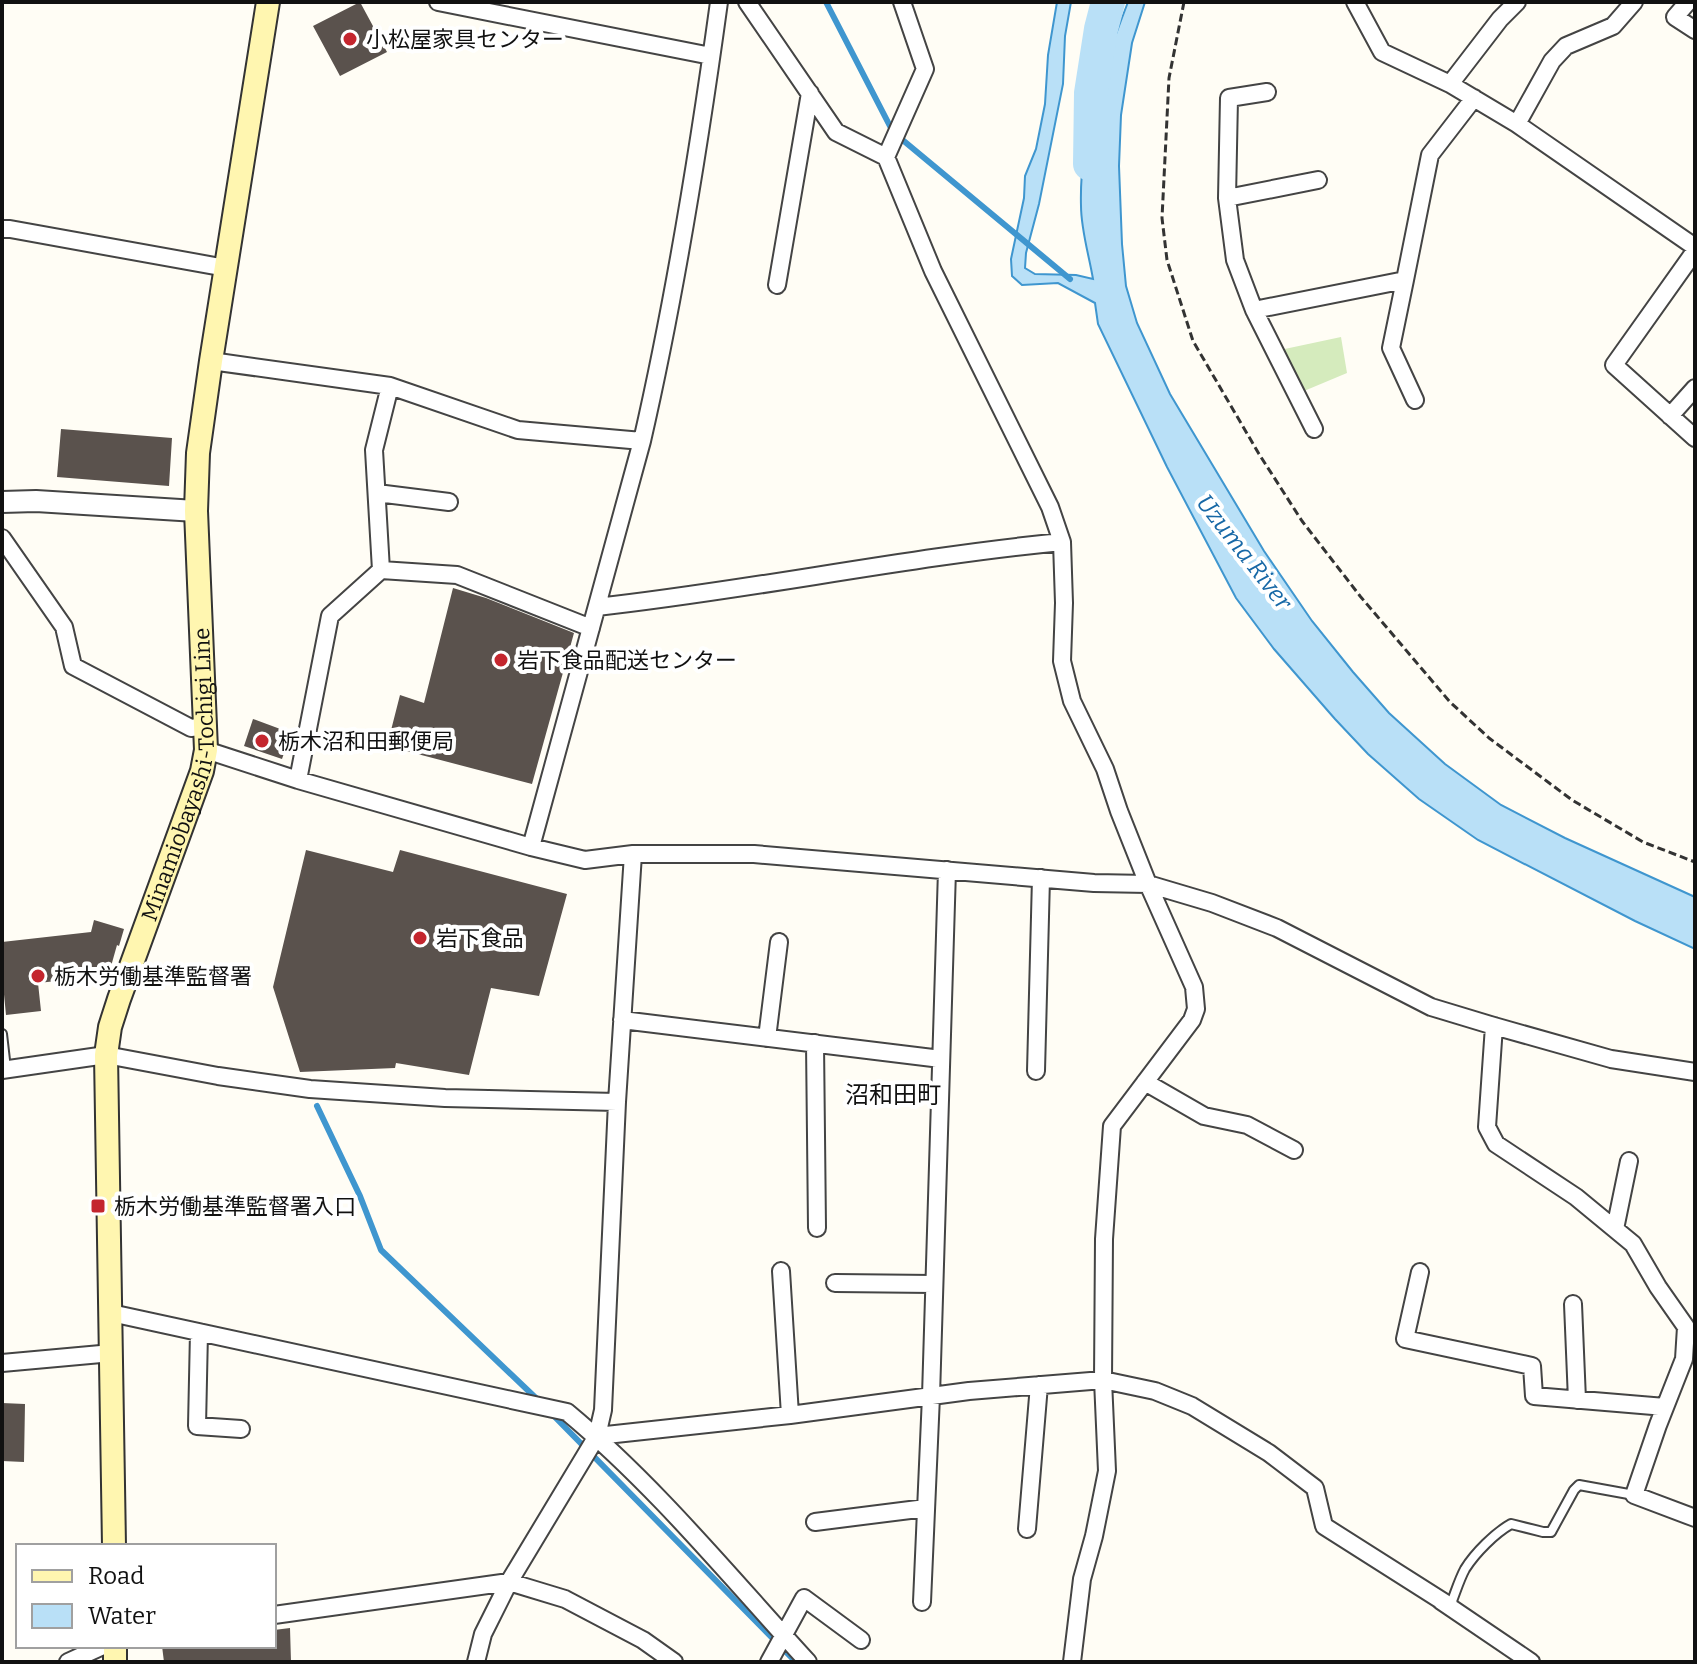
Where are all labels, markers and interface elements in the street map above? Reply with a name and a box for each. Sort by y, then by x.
place label: 小松屋家具センター [366,26,564,53]
marker: 小松屋家具センター [341,30,359,48]
water label: Uzuma River [1190,489,1298,616]
street label: Minamiobayashi-Tochigi Line [136,627,220,925]
place label: 岩下食品配送センター [517,647,737,674]
marker: 岩下食品配送センター [492,651,510,669]
place label: 栃木沼和田郵便局 [278,728,454,755]
marker: 栃木沼和田郵便局 [253,732,271,750]
place label: 岩下食品 [436,925,524,952]
marker: 岩下食品 [411,929,429,947]
place label: 栃木労働基準監督署 [54,963,252,990]
marker: 栃木労働基準監督署 [29,967,47,985]
district label: 沼和田町 [845,1081,941,1109]
place label: 栃木労働基準監督署入口 [114,1193,356,1220]
marker: 栃木労働基準監督署入口 [89,1197,107,1215]
legend [16,1544,276,1648]
text: Road [88,1562,144,1590]
text: Water [88,1602,156,1630]

